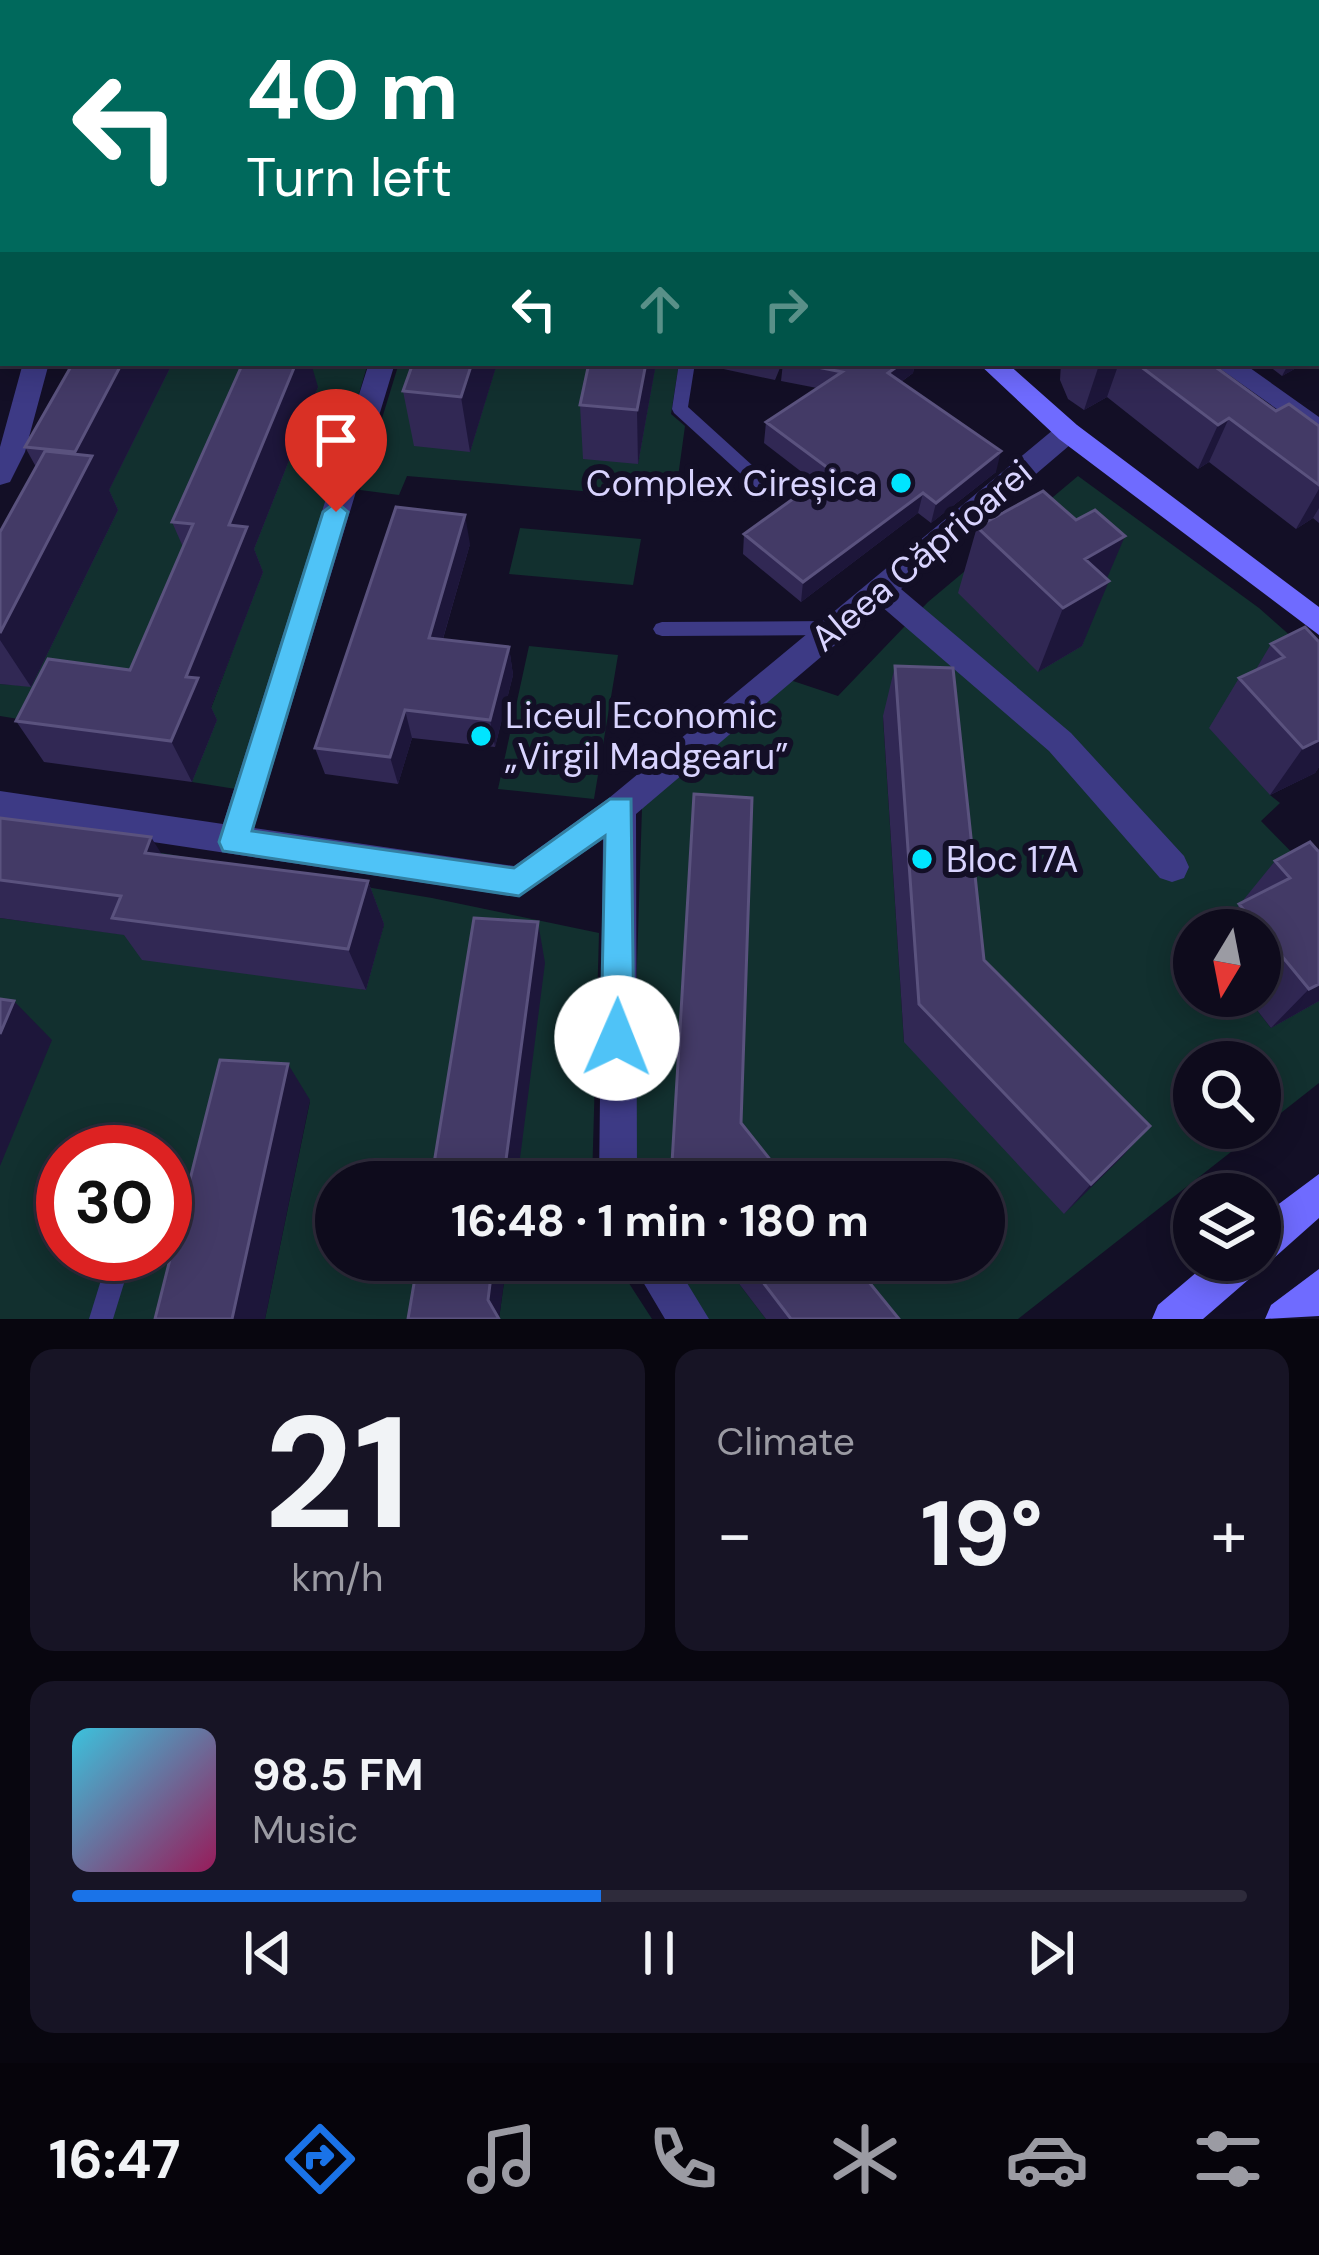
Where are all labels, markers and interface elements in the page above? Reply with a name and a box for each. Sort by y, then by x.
text: 40 m [246,36,459,145]
icon: left [48,48,204,204]
text: Turn left [246,142,452,213]
icon: left [501,276,567,342]
icon: ahead [627,276,693,342]
icon: right [753,276,819,342]
pin [285,389,387,512]
icon: arrive [303,407,369,473]
street label: Aleea Căprioarei [801,449,1042,662]
place label: Complex Cireșica [586,460,877,507]
marker: Complex Cireșica [888,470,914,496]
place label: Liceul Economic „Virgil Madgearu” [505,692,788,780]
marker: Liceul Economic „Virgil Madgearu” [468,723,494,749]
place label: Bloc 17A [946,836,1078,883]
marker: Bloc 17A [909,846,935,872]
north arrow [1173,909,1281,1017]
map controls [1173,909,1281,1281]
position arrow [554,975,680,1101]
button: search [1173,1041,1281,1149]
speed limit sign: 30 [36,1125,192,1281]
button: layers [1173,1173,1281,1281]
text: 16:48 · 1 min · 180 m [451,1191,869,1250]
text: 21 [264,1372,411,1575]
text: Climate [717,1416,855,1467]
text: 19° [920,1476,1043,1593]
text: − [717,1492,753,1577]
text: + [1211,1492,1247,1577]
text: km/h [291,1552,383,1603]
text: 98.5 FM [252,1745,424,1804]
text: Music [252,1804,358,1855]
icon: previous [235,1920,301,1986]
icon: pause [626,1920,692,1986]
icon: next [1018,1920,1084,1986]
icon: directions [278,2117,362,2201]
icon: music [460,2117,544,2201]
icon: phone [641,2117,725,2201]
icon: climate [823,2117,907,2201]
icon: car [1005,2117,1089,2201]
icon: filters [1186,2117,1270,2201]
text: 16:47 [49,2124,181,2195]

